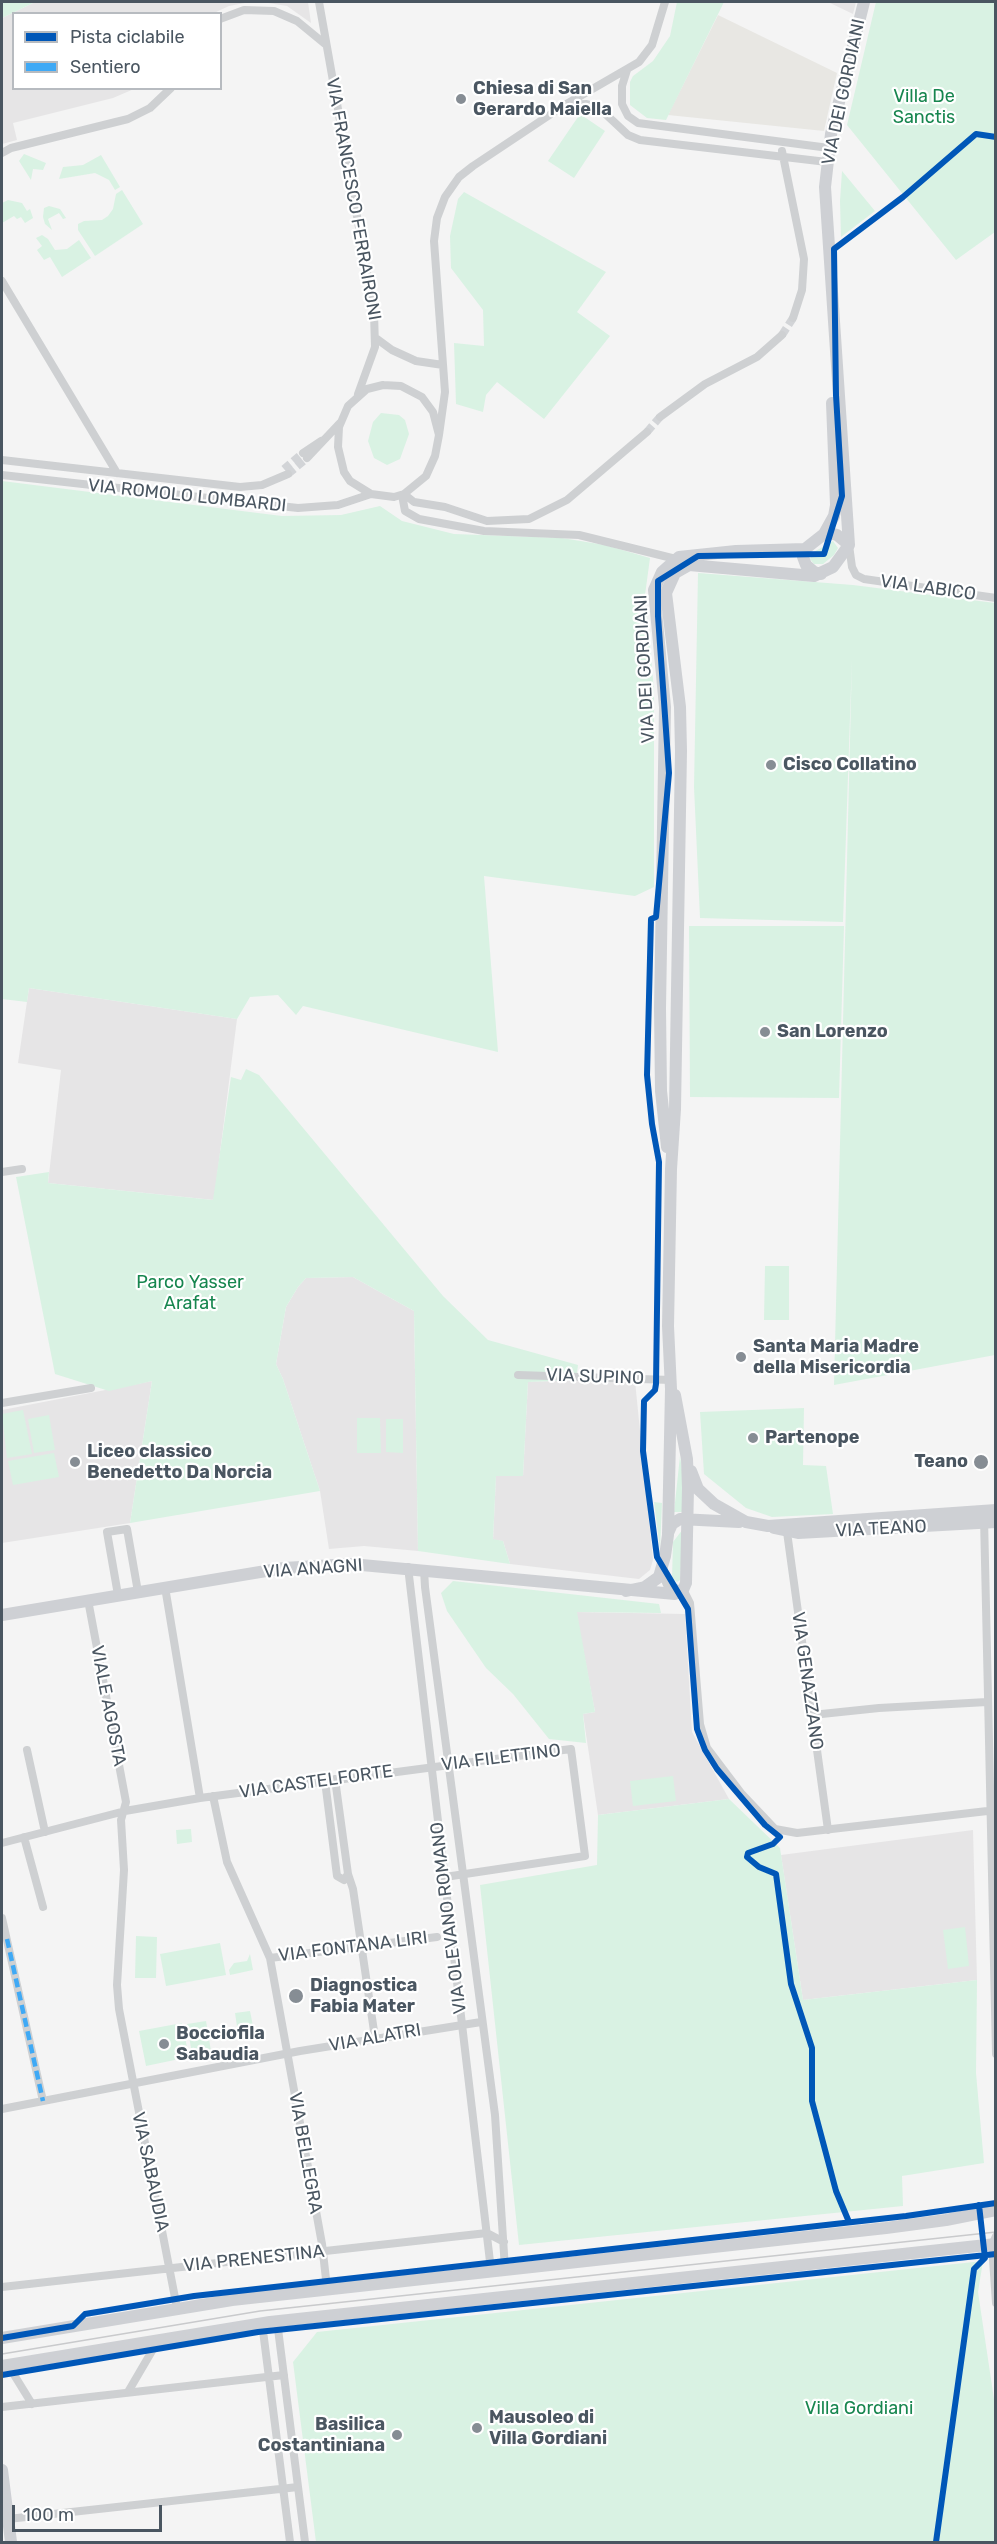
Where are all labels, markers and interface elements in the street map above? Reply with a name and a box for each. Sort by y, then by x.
legend [12,12,222,90]
street label: VIA DEI GORDIANI [818,17,870,167]
text: Pista ciclabile [70,26,185,48]
text: Sentiero [70,56,141,78]
street label: VIA FRANCESCO FERRAIRONI [321,76,385,322]
place label: Chiesa di San Gerardo Maiella [473,78,612,121]
park label: Villa De Sanctis [893,86,955,128]
marker: Chiesa di San Gerardo Maiella [454,92,468,106]
street label: VIA ROMOLO LOMBARDI [87,475,287,517]
street label: VIA LABICO [879,571,977,605]
street label: VIA DEI GORDIANI [630,594,660,744]
place label: Cisco Collatino [783,754,917,776]
marker: Cisco Collatino [764,758,778,772]
place label: San Lorenzo [777,1021,888,1043]
marker: San Lorenzo [758,1025,772,1039]
park label: Parco Yasser Arafat [136,1272,244,1314]
place label: Santa Maria Madre della Misericordia [753,1336,919,1378]
marker: Santa Maria Madre della Misericordia [734,1350,748,1364]
street label: VIA SUPINO [546,1364,644,1390]
place label: Partenope [765,1427,859,1449]
marker: Partenope [746,1431,760,1445]
place label: Liceo classico Benedetto Da Norcia [87,1441,272,1484]
place label: Teano [914,1451,968,1473]
marker: Teano [972,1453,990,1471]
marker: Liceo classico Benedetto Da Norcia [68,1455,82,1469]
street label: VIA TEANO [835,1516,927,1542]
street label: VIA ANAGNI [263,1555,363,1583]
street label: VIA GENAZZANO [787,1611,827,1751]
street label: VIALE AGOSTA [86,1644,130,1768]
street label: VIA FILETTINO [440,1740,562,1776]
street label: VIA CASTELFORTE [238,1761,394,1803]
street label: VIA OLEVANO ROMANO [426,1821,472,2015]
street label: VIA FONTANA LIRI [277,1927,429,1967]
place label: Diagnostica Fabia Mater [310,1975,417,2018]
marker: Diagnostica Fabia Mater [287,1987,305,2005]
street label: VIA ALATRI [327,2019,423,2057]
place label: Bocciofila Sabaudia [176,2023,265,2066]
marker: Bocciofila Sabaudia [157,2037,171,2051]
street label: VIA BELLEGRA [284,2090,326,2216]
street label: VIA SABAUDIA [127,2110,173,2234]
street label: VIA PRENESTINA [182,2241,326,2277]
park label: Villa Gordiani [805,2398,913,2420]
place label: Mausoleo di Villa Gordiani [489,2407,607,2450]
place label: Basilica Costantiniana [258,2414,385,2456]
marker: Mausoleo di Villa Gordiani [470,2421,484,2435]
marker: Basilica Costantiniana [390,2428,404,2442]
scale bar [15,2493,165,2531]
text: 100 m [23,2504,74,2526]

